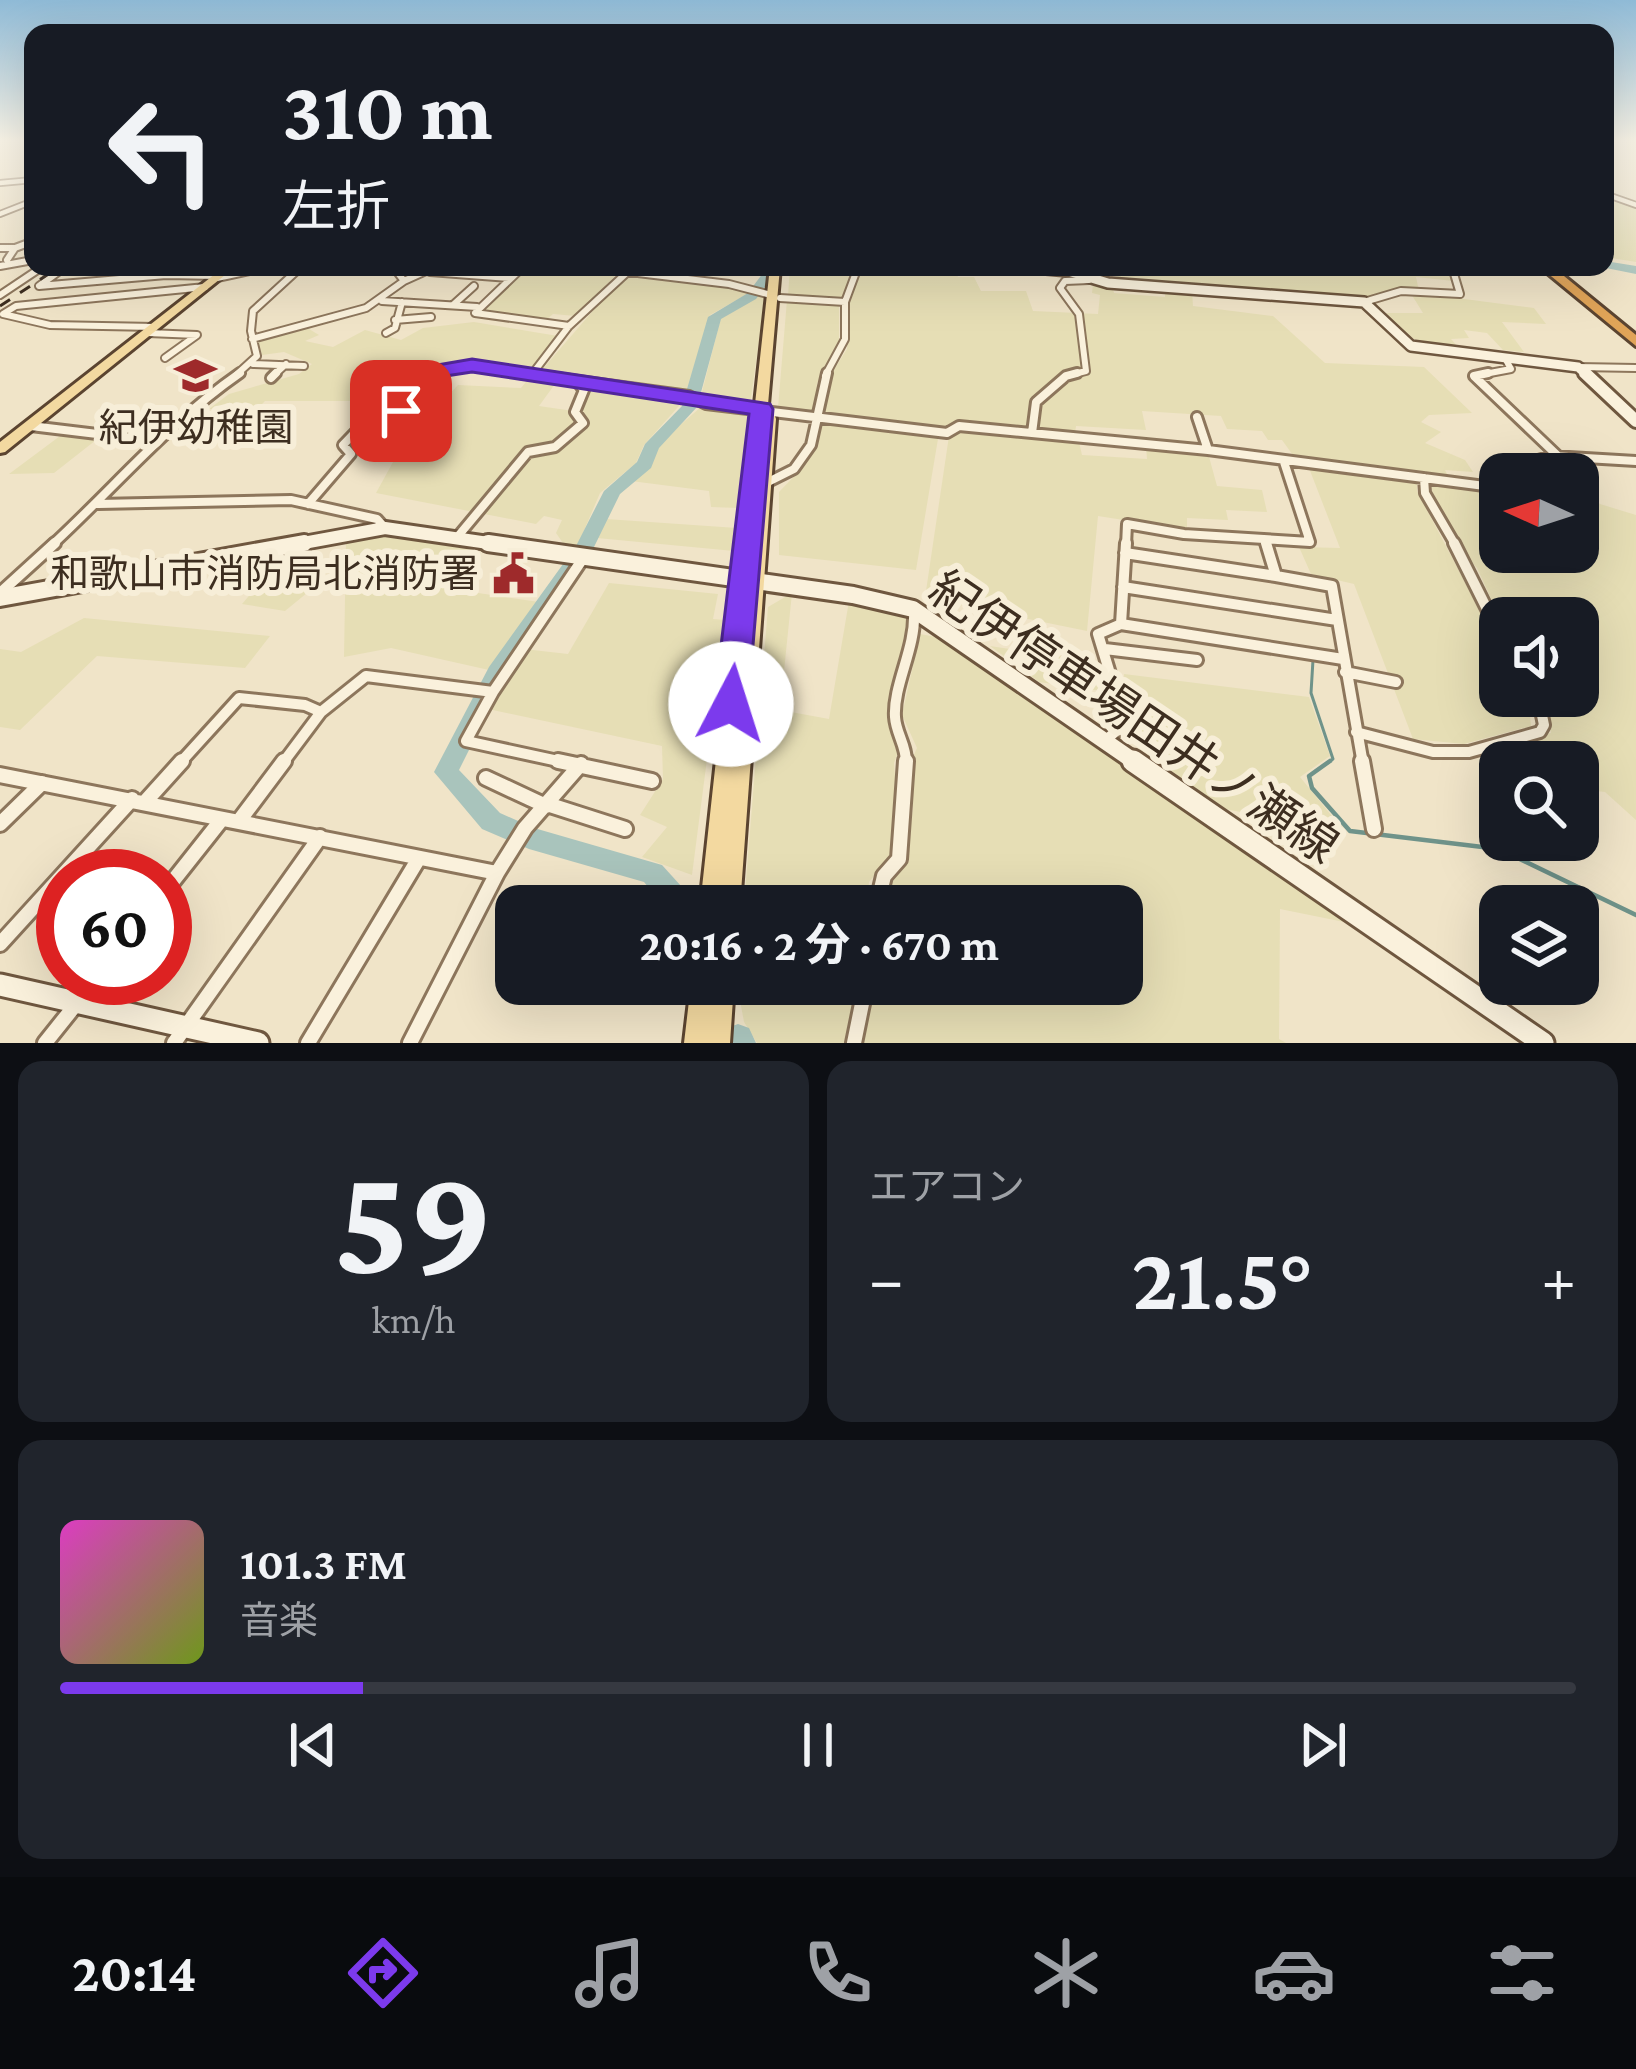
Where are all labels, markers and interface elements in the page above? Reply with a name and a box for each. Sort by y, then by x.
text: 310 m [282,64,493,157]
icon: left [84,72,240,228]
text: 左折 [282,177,390,237]
school or university icon: 紀伊幼稚園 [173,352,219,398]
pin [350,360,452,462]
icon: arrive [368,378,434,444]
place label: 紀伊幼稚園 [98,406,294,449]
north arrow [1479,453,1599,573]
map controls [1479,453,1599,1005]
public building icon: 和歌山市消防局北消防署 [490,550,536,596]
place label: 和歌山市消防局北消防署 [50,552,479,595]
street label: 紀伊停車場田井ノ瀬線 [920,561,1348,873]
button: sound [1479,597,1599,717]
position arrow [668,641,794,767]
button: search [1479,741,1599,861]
speed limit sign: 60 [36,849,192,1005]
button: layers [1479,885,1599,1005]
text: 20:16 · 2 分 · 670 m [639,920,999,970]
text: 59 [333,1133,494,1307]
text: エアコン [869,1165,1025,1208]
text: 21.5° [1132,1228,1313,1328]
text: − [869,1242,904,1315]
text: + [1541,1242,1576,1315]
text: km/h [371,1298,456,1341]
text: 101.3 FM [240,1539,407,1589]
text: 音楽 [240,1599,318,1642]
icon: previous [280,1712,346,1778]
icon: pause [785,1712,851,1778]
icon: next [1290,1712,1356,1778]
icon: directions [341,1931,425,2015]
icon: music [568,1931,652,2015]
icon: phone [796,1931,880,2015]
icon: climate [1024,1931,1108,2015]
icon: car [1252,1931,1336,2015]
icon: filters [1480,1931,1564,2015]
text: 20:14 [72,1943,197,2003]

